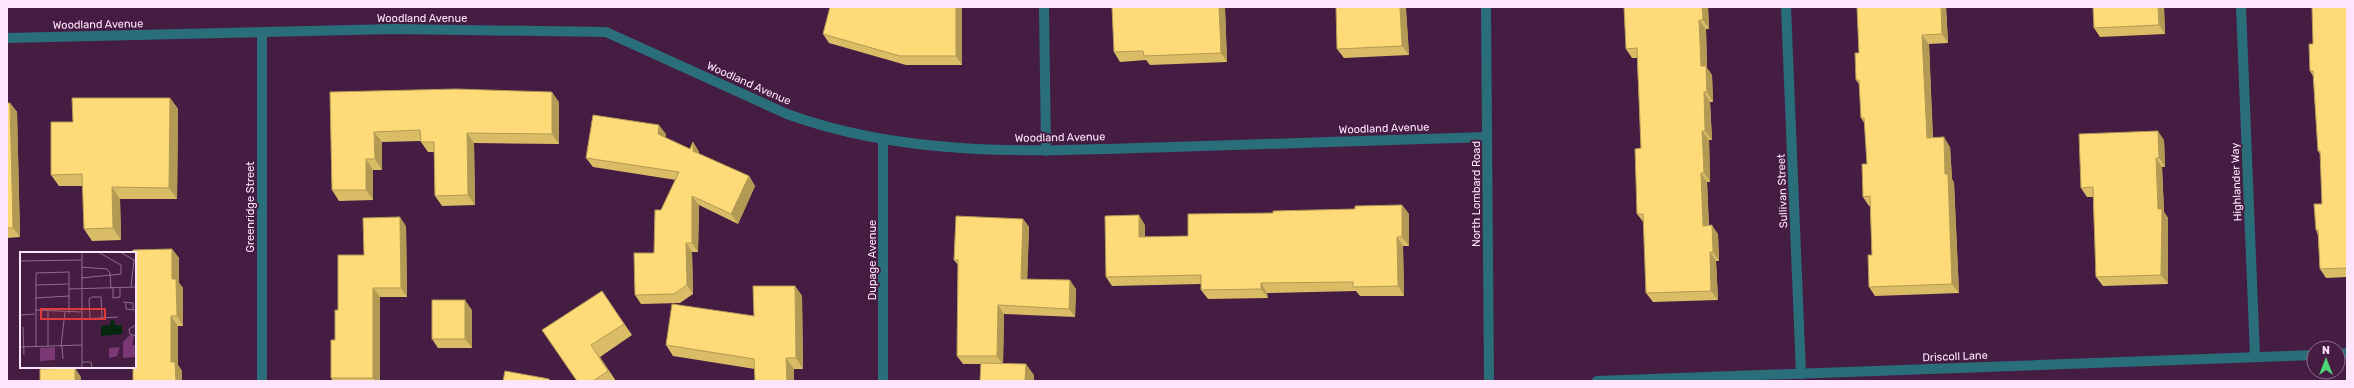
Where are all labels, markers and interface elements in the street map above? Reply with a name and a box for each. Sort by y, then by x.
street label: Woodland Avenue [377,12,467,25]
street label: Woodland Avenue [53,17,143,32]
street label: Woodland Avenue [705,59,793,108]
street label: Woodland Avenue [1338,120,1430,137]
street label: Woodland Avenue [1015,130,1105,145]
street label: North Lombard Road [1470,141,1483,247]
street label: Highlander Way [2229,142,2244,222]
street label: Sullivan Street [1775,153,1790,228]
street label: Greenridge Street [244,161,257,253]
street label: Dupage Avenue [866,220,879,300]
inset map [20,252,136,368]
north arrow [2306,340,2346,380]
text: N [2322,344,2330,357]
street label: Driscoll Lane [1922,349,1988,364]

